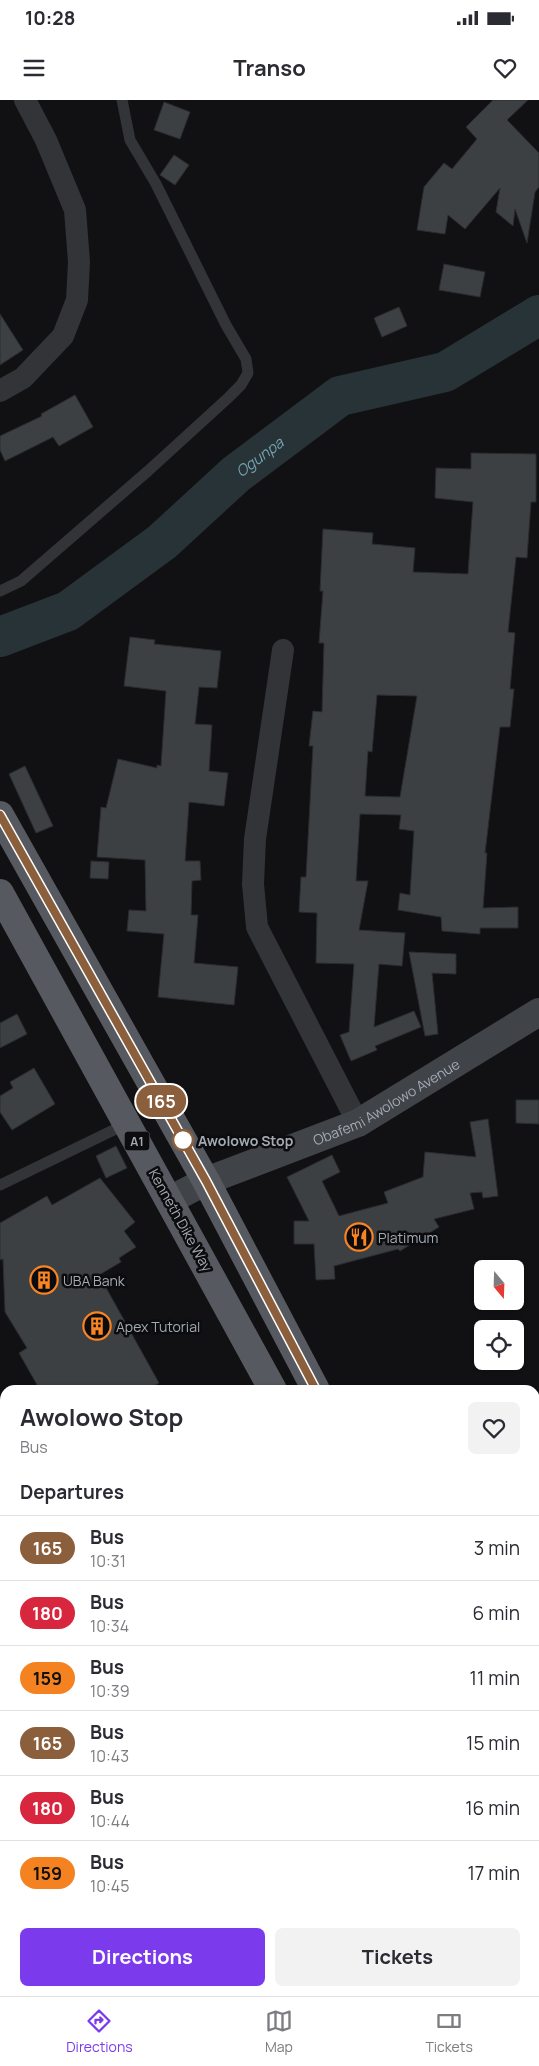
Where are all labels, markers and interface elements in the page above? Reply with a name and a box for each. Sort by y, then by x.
text: 10:28 [25,5,75,31]
text: Transo [233,53,306,83]
icon: menu [20,54,48,82]
icon: heart [491,54,519,82]
water label: Ogunpa [231,431,288,481]
street label: Obafemi Awolowo Avenue [310,1054,463,1149]
line badge: 165 [132,1085,190,1117]
text: 165 [146,1089,176,1113]
marker: Awolowo Stop [172,1129,194,1151]
place label: Awolowo Stop [198,1131,294,1150]
road number: A1 [124,1132,150,1150]
street label: Kenneth Dike Way [145,1165,217,1275]
restaurant icon: Platimum [344,1222,374,1252]
place label: Platimum [378,1228,439,1247]
north arrow [474,1260,524,1310]
map controls [474,1260,524,1370]
building icon: UBA Bank [29,1265,59,1295]
place label: UBA Bank [63,1271,126,1290]
building icon: Apex Tutorial [82,1311,112,1341]
place label: Apex Tutorial [116,1317,200,1336]
button: locate [474,1320,524,1370]
text: Awolowo Stop [20,1400,183,1433]
button: heart [468,1402,520,1454]
text: Bus [20,1436,48,1458]
text: Departures [20,1479,124,1505]
text: Bus [90,1524,124,1550]
text: 3 min [474,1535,520,1561]
text: 165 [33,1536,62,1560]
text: 10:31 [90,1550,126,1572]
text: Bus [90,1589,124,1615]
text: 6 min [473,1600,520,1626]
text: 180 [32,1601,63,1625]
text: 10:34 [90,1615,129,1637]
text: Bus [90,1654,124,1680]
text: 11 min [470,1665,520,1691]
text: 159 [33,1666,62,1690]
text: 10:39 [90,1680,130,1702]
text: Bus [90,1719,124,1745]
text: 15 min [466,1730,520,1756]
text: 165 [33,1731,62,1755]
text: 10:43 [90,1745,129,1767]
text: Bus [90,1784,124,1810]
text: 16 min [465,1795,520,1821]
text: 180 [32,1796,63,1820]
text: 10:44 [90,1810,130,1832]
text: Bus [90,1849,124,1875]
text: 17 min [467,1860,520,1886]
text: 159 [33,1861,62,1885]
text: 10:45 [90,1875,129,1897]
button: Directions [20,1928,265,1986]
button: Tickets [275,1928,520,1986]
tab: Directions [66,2007,133,2056]
tab: Map [265,2007,293,2056]
tab: Tickets [425,2007,473,2056]

